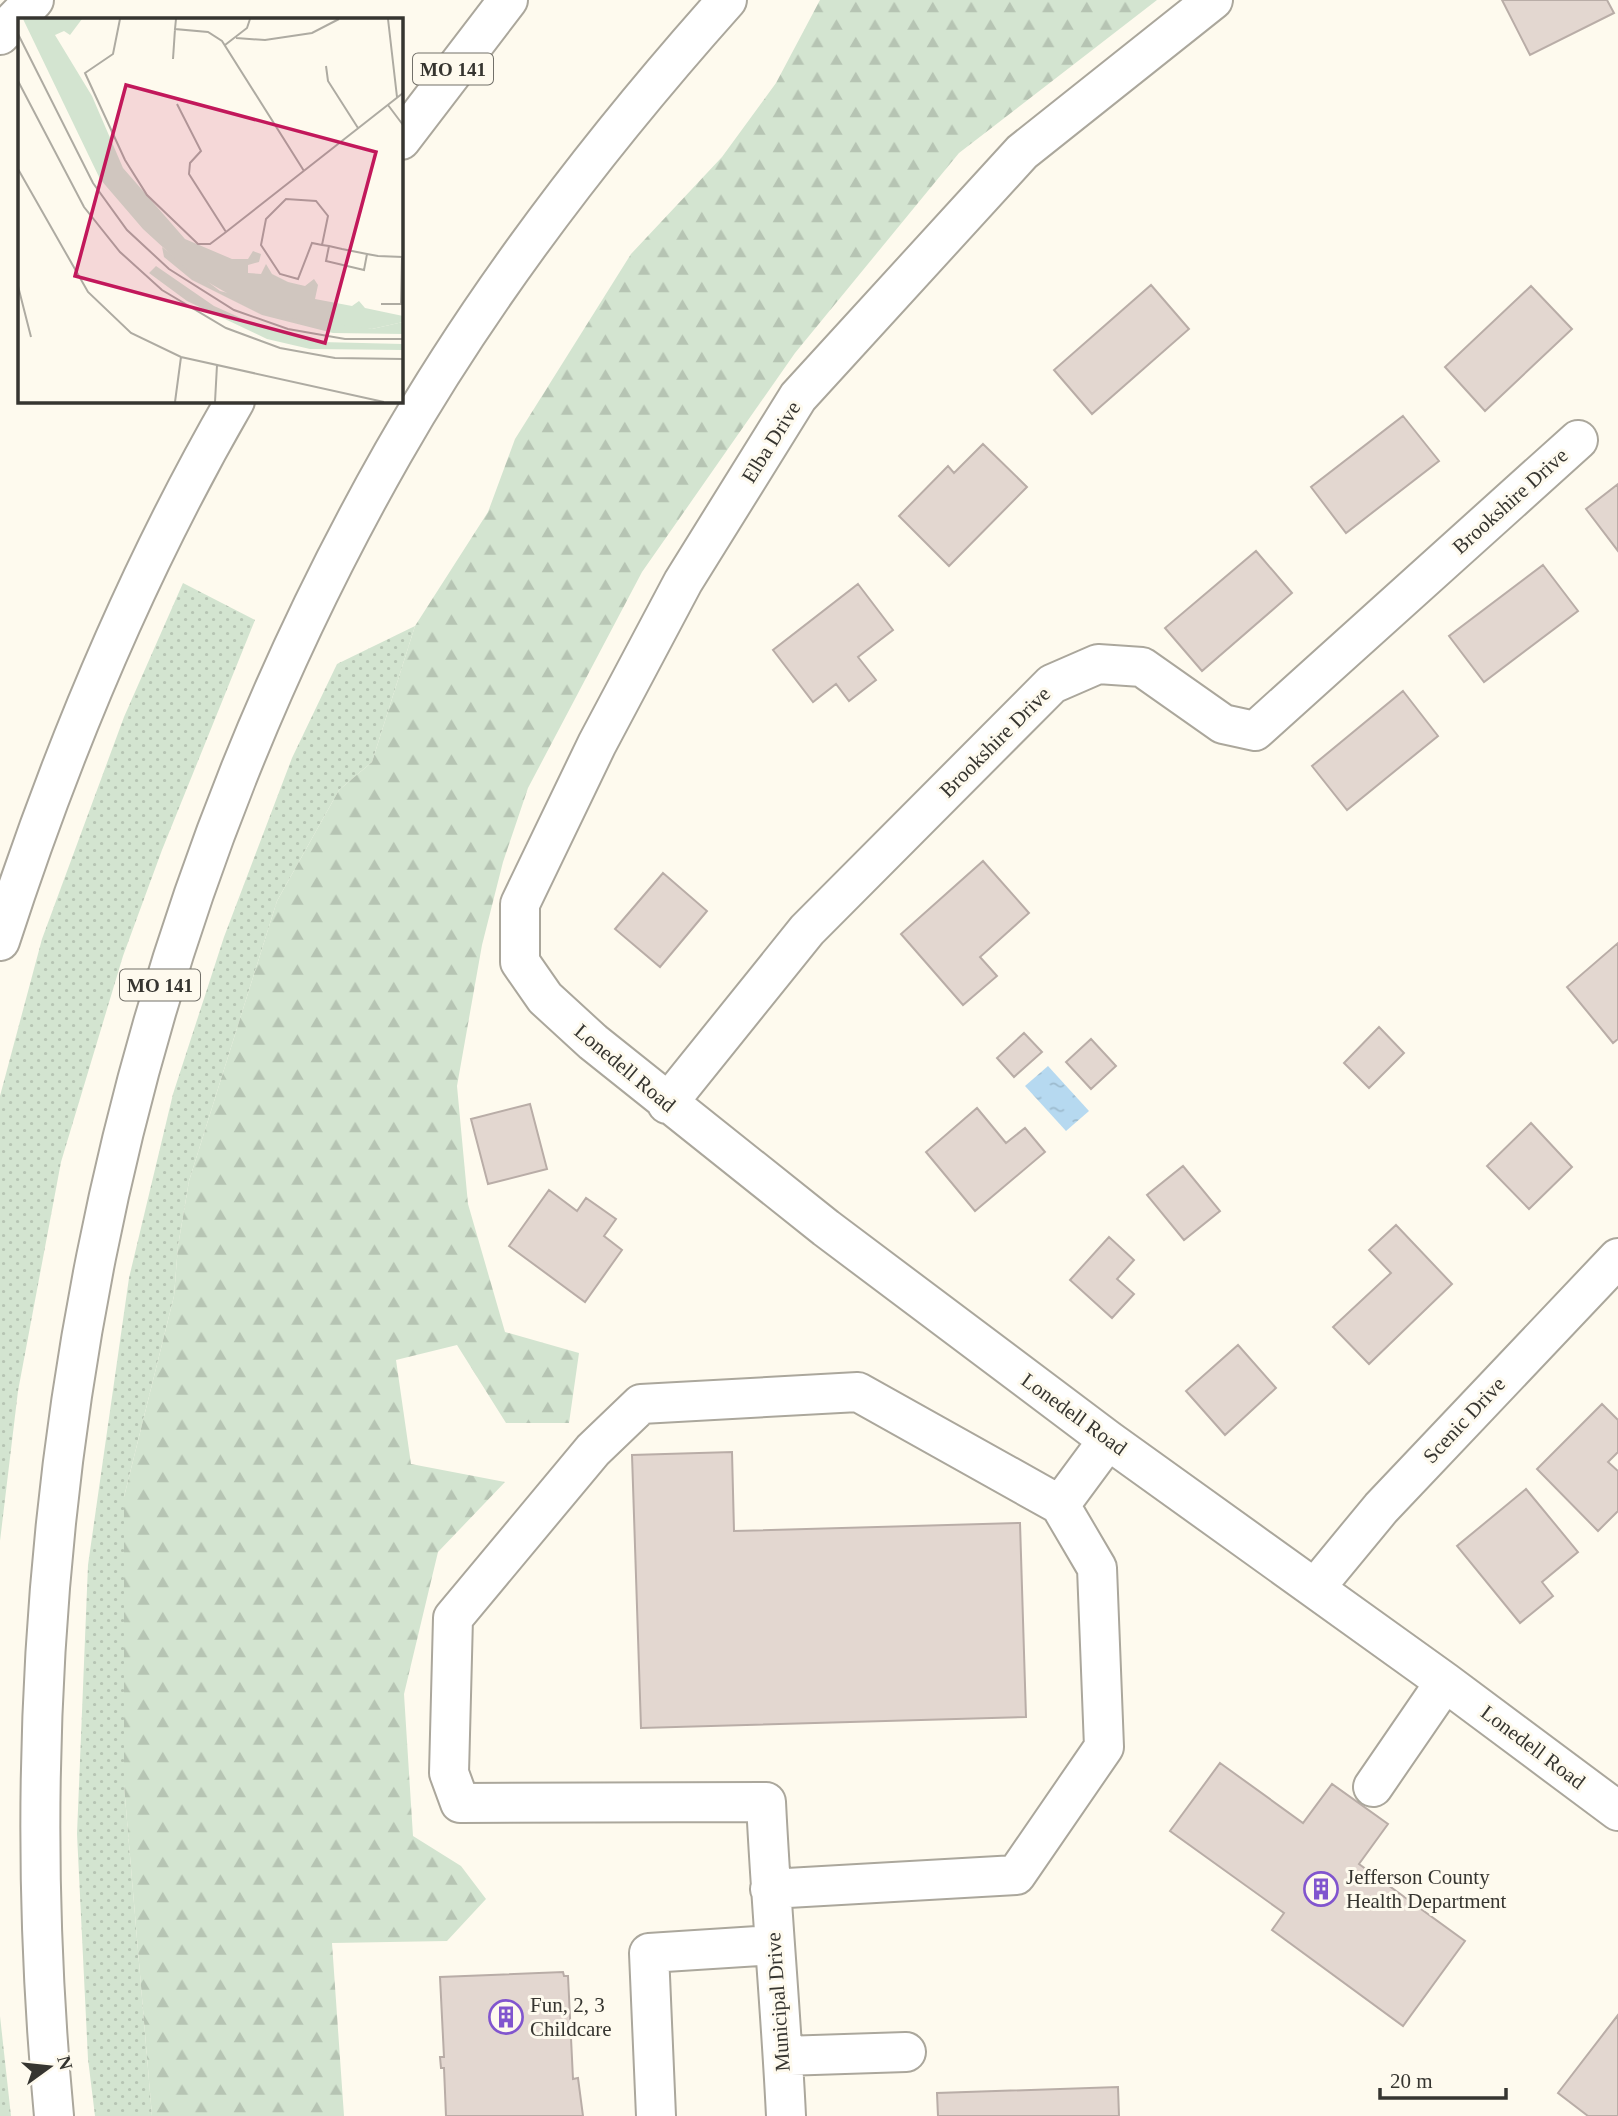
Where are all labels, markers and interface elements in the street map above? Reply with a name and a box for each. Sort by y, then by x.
inset map [18,18,402,402]
road number: MO 141 [413,54,493,85]
street label: Elba Drive [737,397,805,487]
street label: Brookshire Drive [1448,443,1572,559]
street label: Brookshire Drive [935,682,1055,802]
road number: MO 141 [120,970,200,1001]
street label: Lonedell Road [570,1019,681,1117]
street label: Lonedell Road [1017,1368,1132,1461]
street label: Scenic Drive [1418,1372,1510,1468]
street label: Lonedell Road [1476,1700,1590,1794]
place label: Jefferson County Health Department [1346,1865,1507,1913]
building icon: Jefferson County Health Department [1302,1870,1340,1908]
street label: Municipal Drive [761,1932,795,2072]
place label: Fun, 2, 3 Childcare [530,1993,612,2041]
building icon: Fun, 2, 3 Childcare [487,1998,525,2036]
north arrow [14,2032,84,2102]
text: N [53,2053,77,2072]
scale bar [1380,2056,1506,2100]
text: 20 m [1390,2069,1433,2093]

